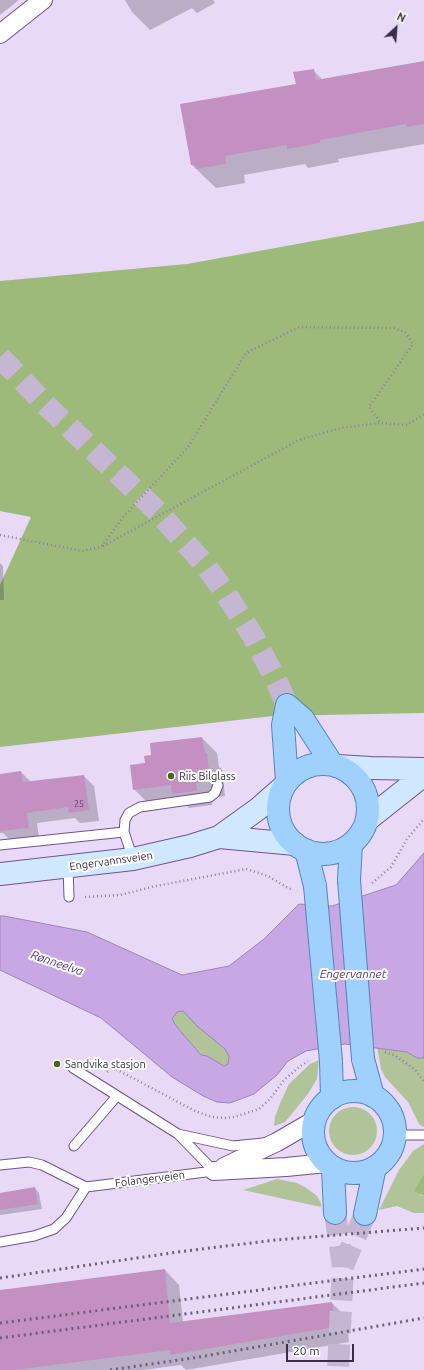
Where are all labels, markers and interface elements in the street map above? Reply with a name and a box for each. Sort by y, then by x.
north arrow [376,8,416,48]
text: N [395,10,408,24]
place label: Riis Bilglass [179,769,235,783]
marker: Riis Bilglass [166,771,176,781]
house number: 25 [74,799,84,809]
street label: Engervannsveien [68,849,154,873]
water label: Rønneelva [29,947,85,979]
water label: Engervannet [320,967,386,981]
place label: Sandvika stasjon [65,1057,146,1071]
marker: Sandvika stasjon [52,1059,62,1069]
street label: Folangerveien [114,1168,186,1190]
scale bar [288,1336,356,1362]
text: 20 m [293,1344,320,1357]

